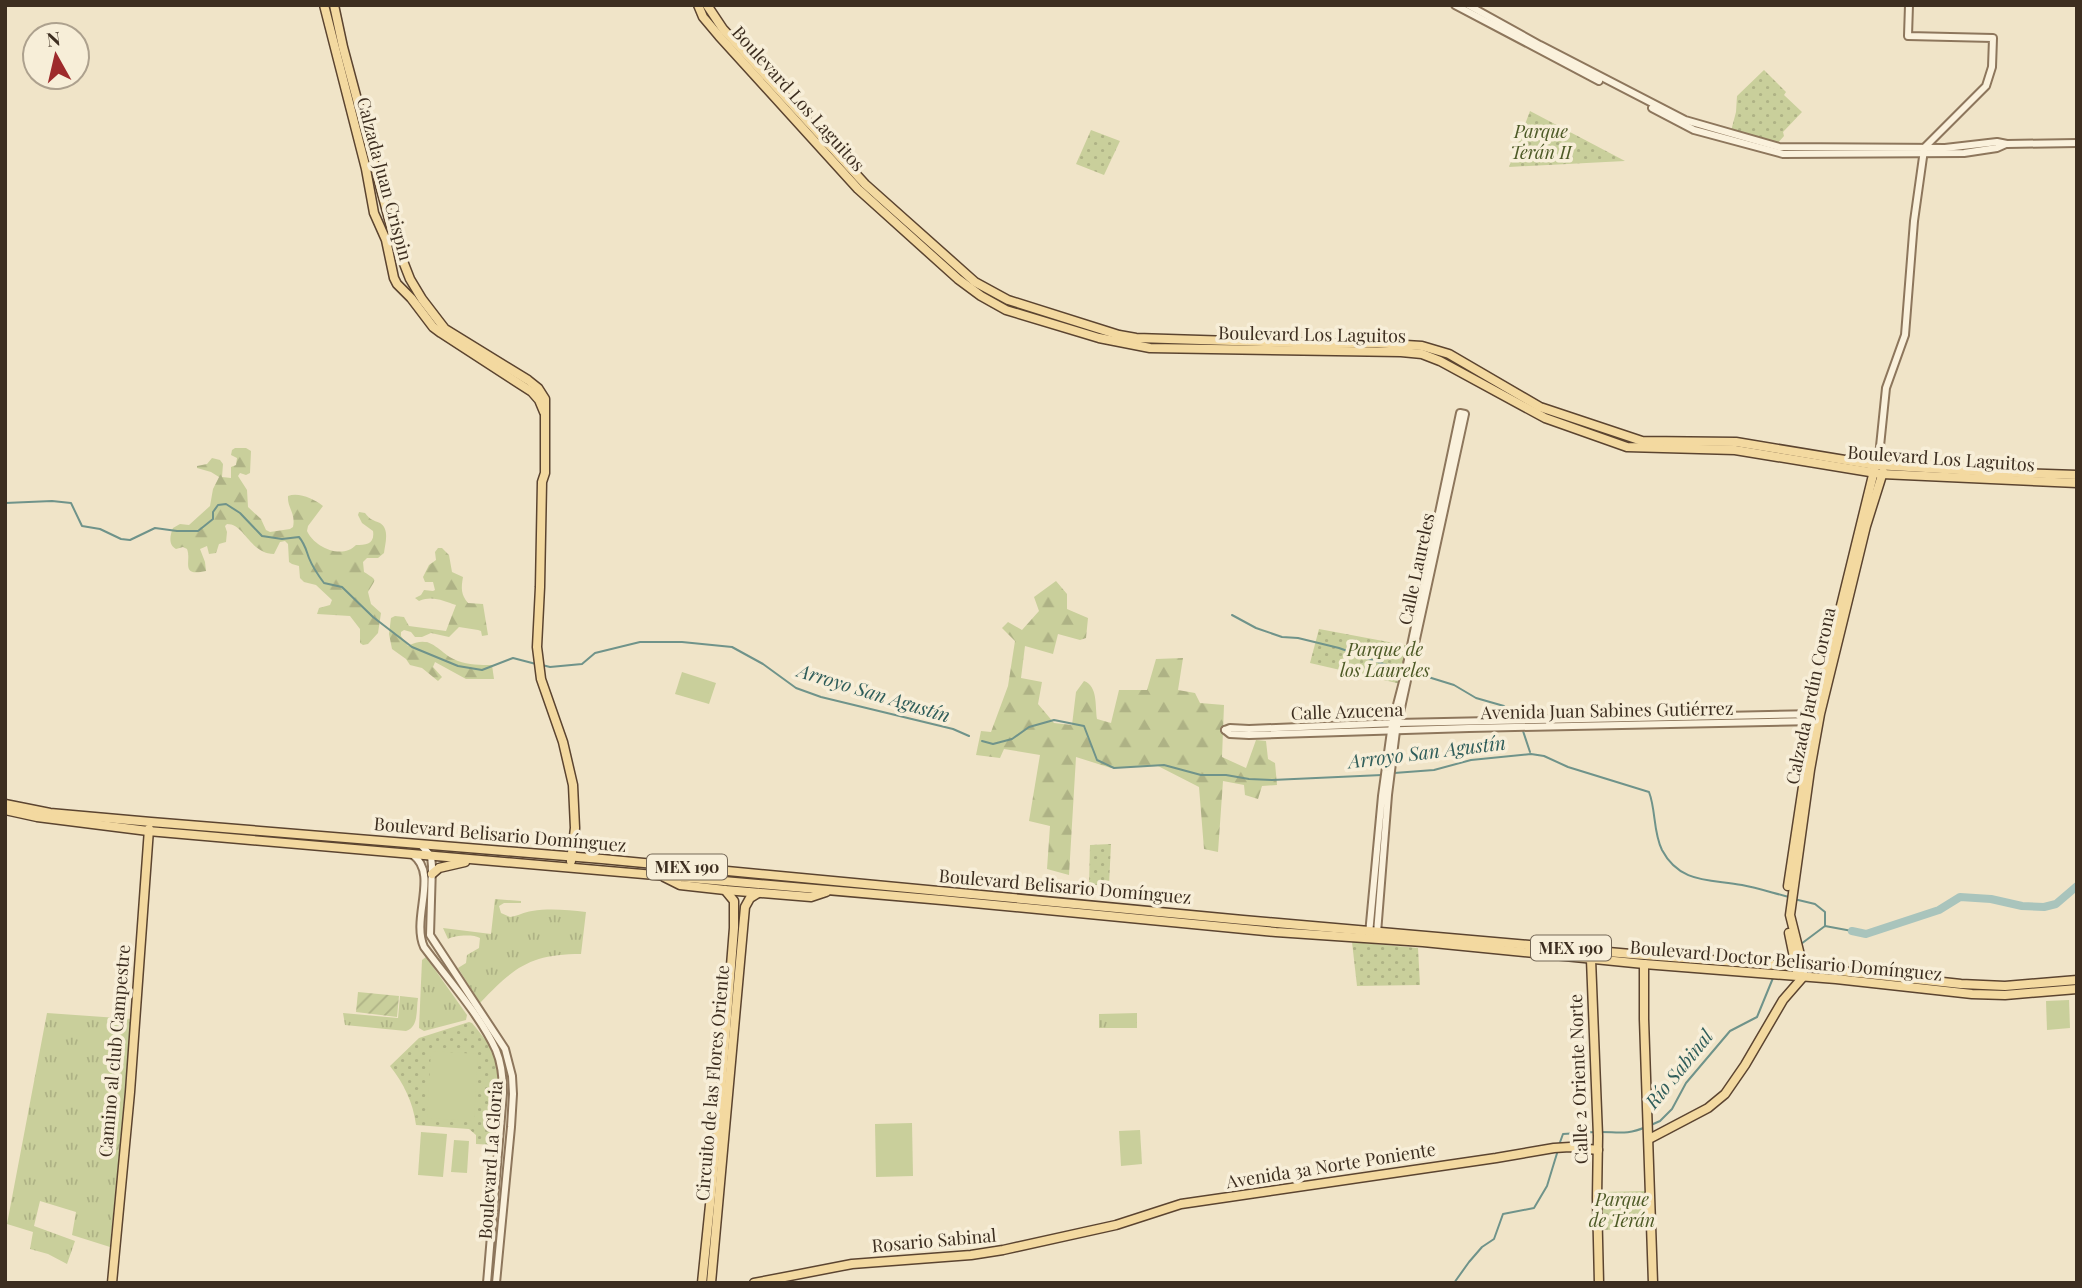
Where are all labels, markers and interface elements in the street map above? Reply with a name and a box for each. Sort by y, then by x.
north arrow [21,21,91,91]
street label: Boulevard Los Laguitos [727,21,871,176]
text: N [45,24,62,52]
street label: Calzada Juan Crispin [352,94,418,263]
park label: Parque Terán II [1510,119,1574,164]
street label: Boulevard Los Laguitos [1218,320,1406,348]
street label: Boulevard Los Laguitos [1847,439,2036,477]
street label: Calle Laureles [1392,511,1440,627]
street label: Calzada Jardín Corona [1780,605,1841,786]
park label: Parque de los Laureles [1340,637,1430,682]
water label: Arroyo San Agustín [793,656,954,728]
street label: Avenida Juan Sabines Gutiérrez [1479,696,1734,724]
street label: Calle Azucena [1290,697,1404,725]
water label: Arroyo San Agustín [1345,728,1507,774]
street label: Boulevard Belisario Domínguez [373,811,627,857]
road number: MEX 190 [647,854,727,880]
street label: Boulevard Belisario Domínguez [938,863,1192,909]
street label: Boulevard Doctor Belisario Domínguez [1629,934,1943,986]
road number: MEX 190 [1531,936,1611,960]
street label: Camino al club Campestre [93,944,135,1158]
street label: Circuito de las Flores Oriente [690,964,734,1202]
street label: Calle 2 Oriente Norte [1563,993,1593,1165]
water label: Río Sabinal [1638,1023,1719,1114]
street label: Boulevard La Gloria [472,1080,508,1240]
street label: Avenida 3a Norte Poniente [1223,1137,1437,1194]
park label: Parque de Terán [1589,1187,1655,1232]
street label: Rosario Sabinal [871,1223,997,1257]

